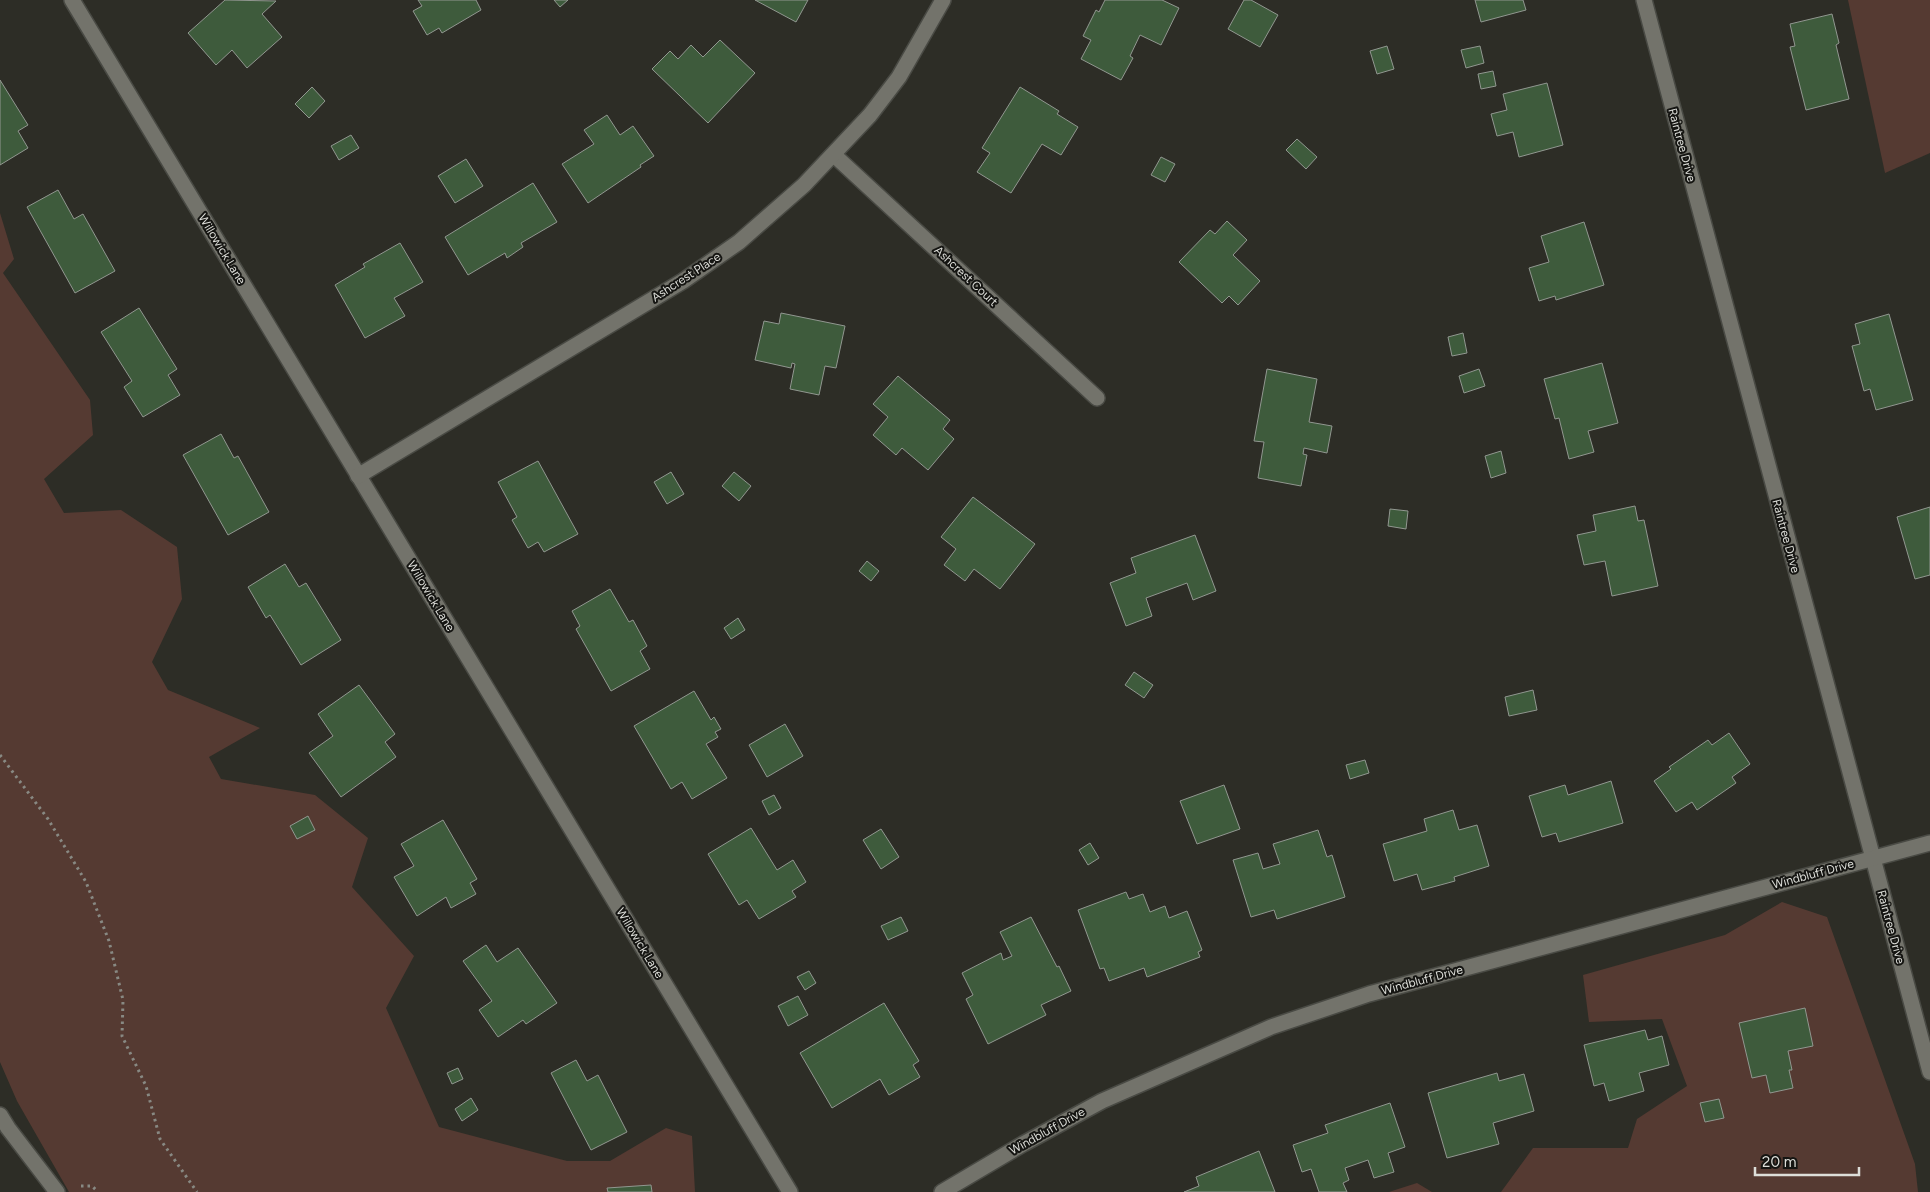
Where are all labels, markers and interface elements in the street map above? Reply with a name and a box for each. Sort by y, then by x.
street label: Raintree Drive [1665,107,1699,184]
street label: Willowick Lane [196,211,249,287]
street label: Ashcrest Court [931,243,1001,309]
street label: Ashcrest Place [649,249,723,304]
street label: Raintree Drive [1769,498,1803,575]
street label: Willowick Lane [405,558,458,634]
street label: Windbluff Drive [1771,856,1856,892]
street label: Raintree Drive [1874,889,1908,966]
street label: Willowick Lane [614,905,667,981]
street label: Windbluff Drive [1380,962,1465,998]
street label: Windbluff Drive [1007,1104,1088,1157]
scale bar [1755,1144,1859,1176]
text: 20 m [1762,1153,1796,1171]

